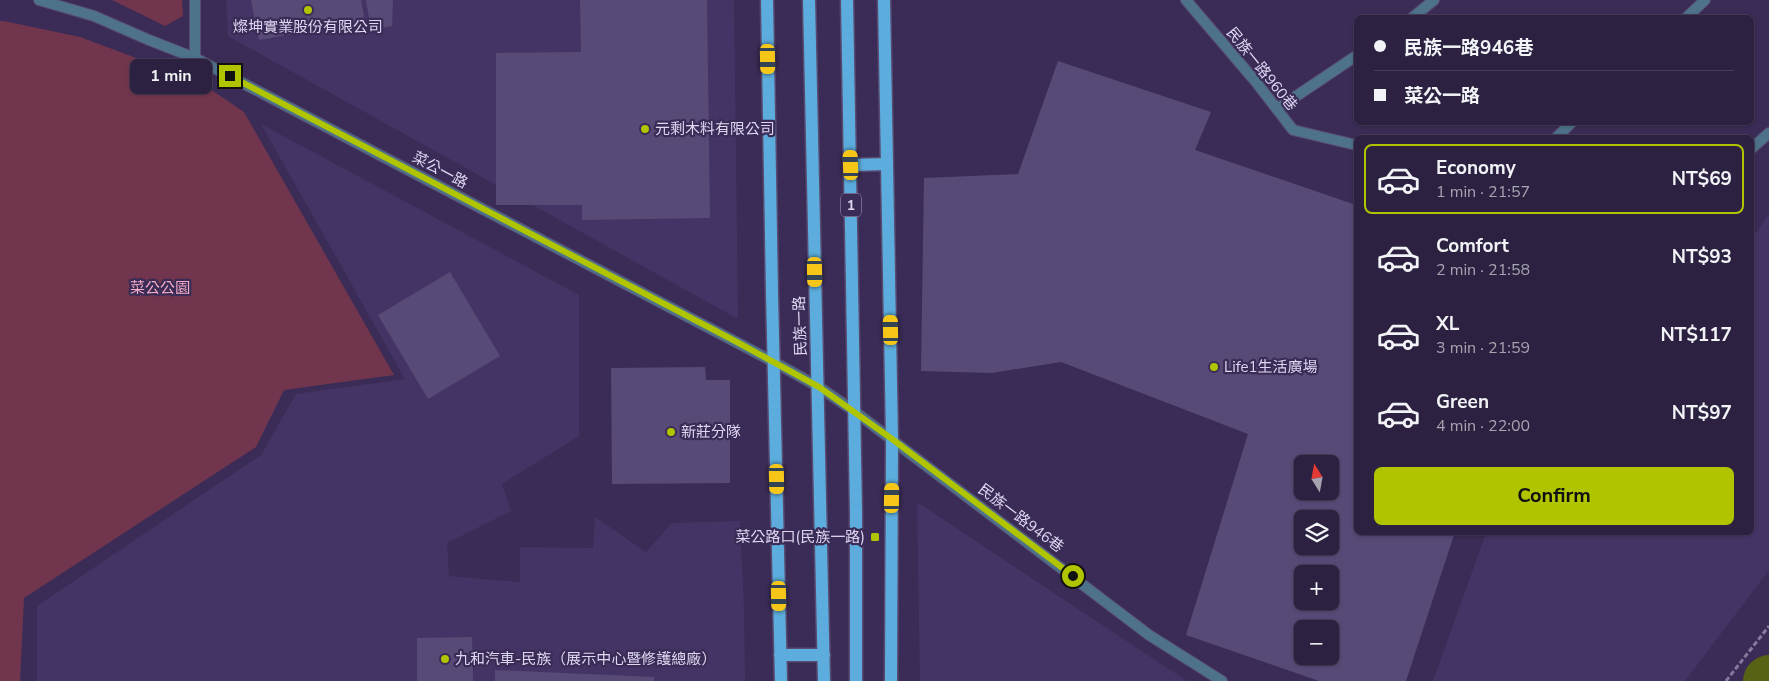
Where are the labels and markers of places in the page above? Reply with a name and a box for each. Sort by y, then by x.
marker: 燦坤實業股份有限公司 [302,4,314,16]
place label: 燦坤實業股份有限公司 [233,17,383,37]
place label: 元剩木料有限公司 [655,119,775,139]
marker: 元剩木料有限公司 [639,123,651,135]
place label: Life1生活廣場 [1224,357,1317,377]
marker: Life1生活廣場 [1208,361,1220,373]
place label: 新莊分隊 [681,422,741,442]
marker: 新莊分隊 [665,426,677,438]
place label: 菜公路口(民族一路) [735,527,865,547]
marker: 菜公路口(民族一路) [869,531,881,543]
place label: 九和汽車-民族（展示中心暨修護總廠） [455,649,716,669]
marker: 九和汽車-民族（展示中心暨修護總廠） [439,653,451,665]

